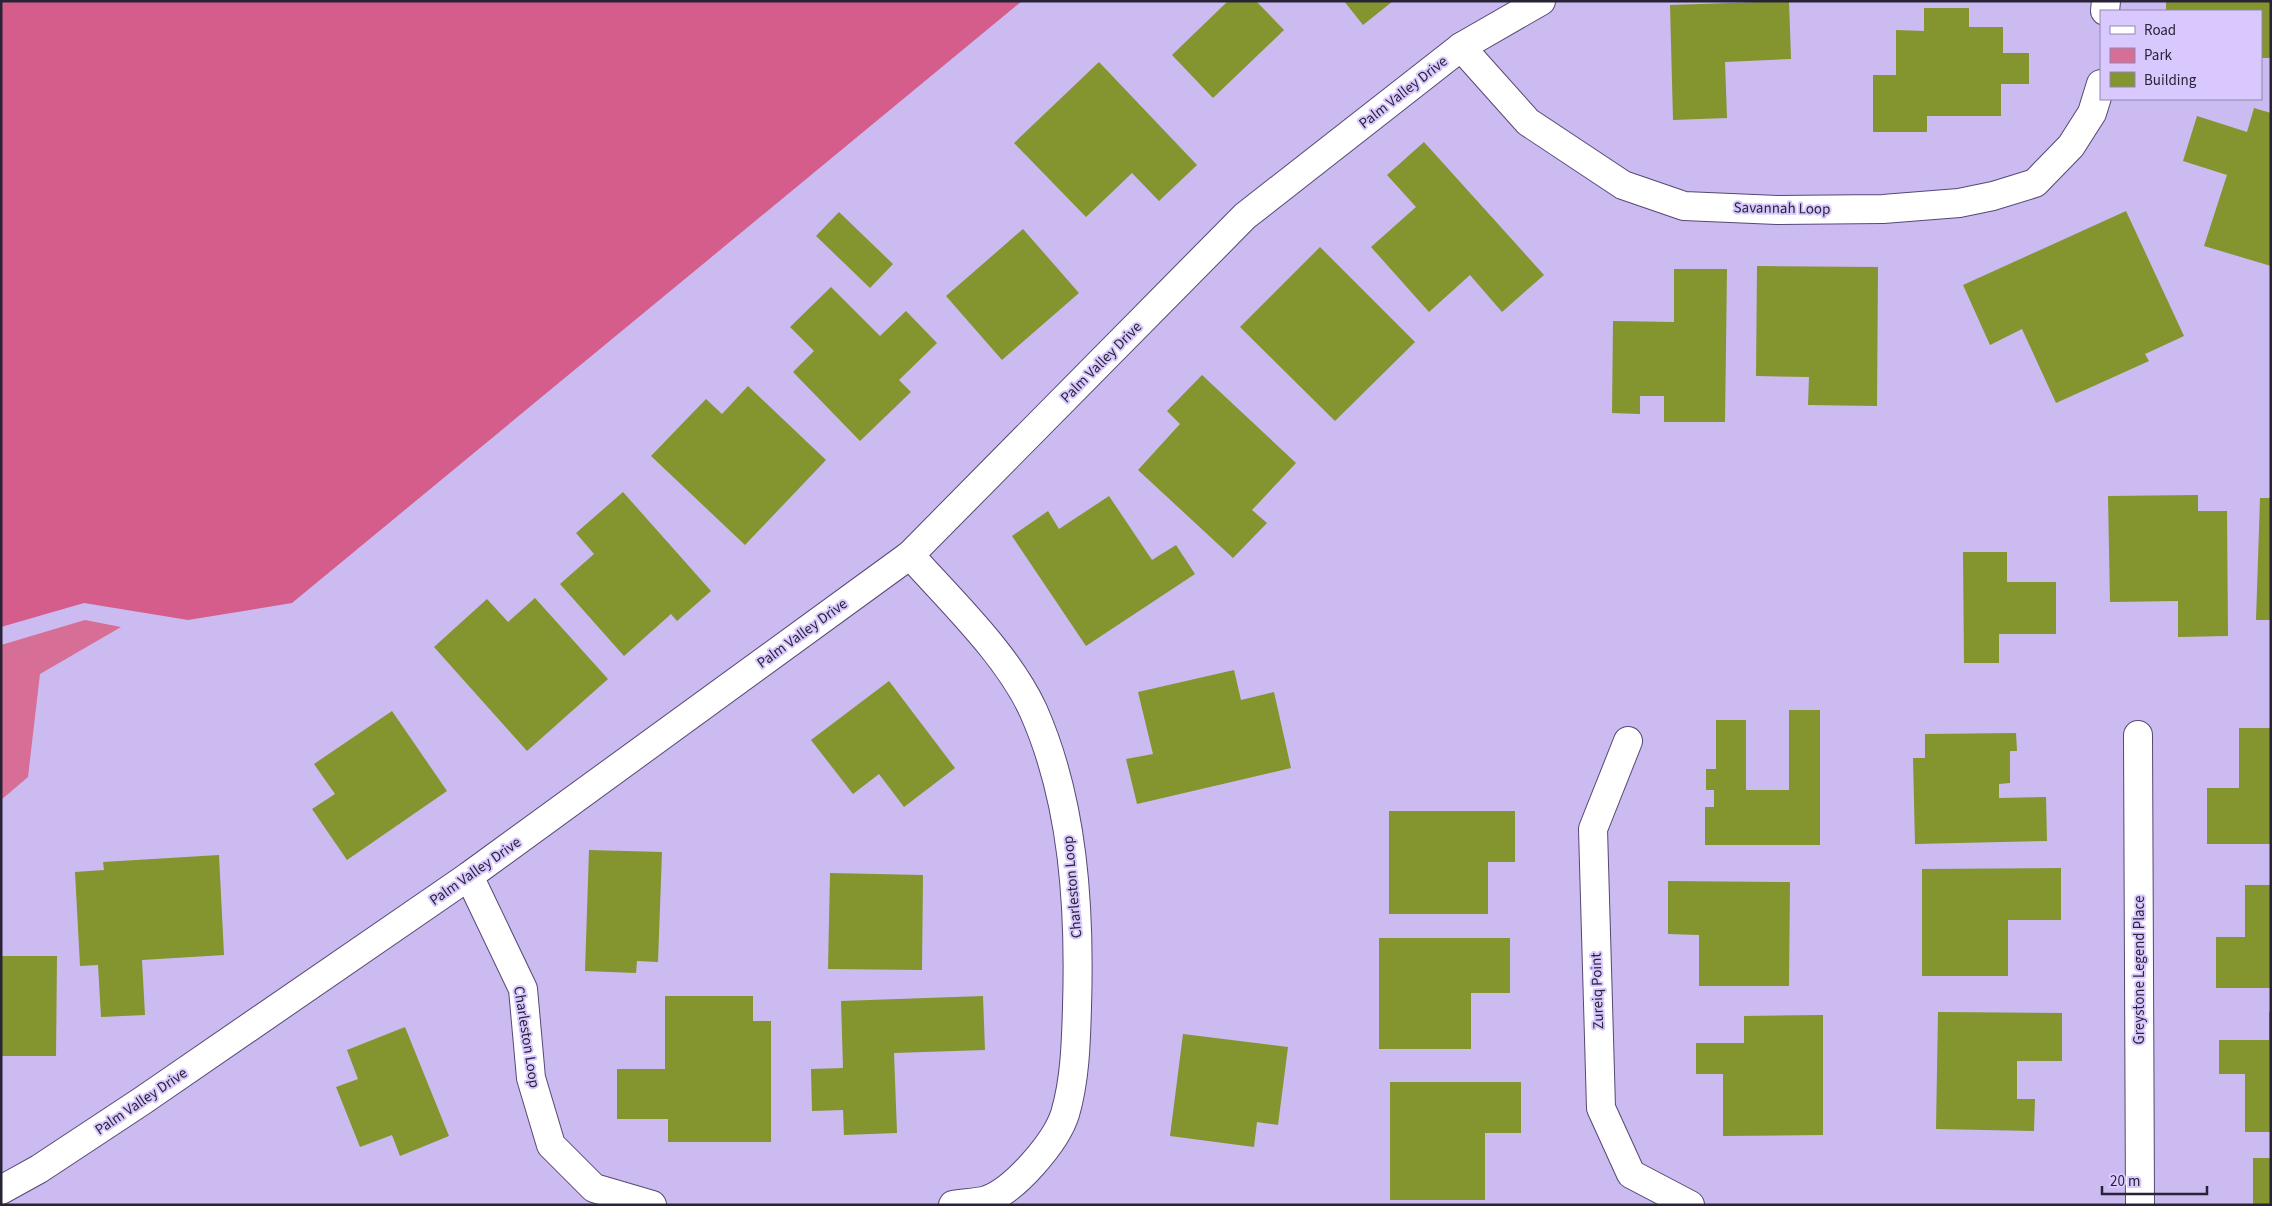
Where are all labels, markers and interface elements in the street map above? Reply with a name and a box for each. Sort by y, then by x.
legend [2100,10,2262,100]
text: Road [2144,20,2176,41]
text: Park [2144,45,2173,66]
street label: Palm Valley Drive [1355,51,1452,134]
text: Building [2144,70,2197,91]
street label: Savannah Loop [1733,197,1831,220]
street label: Palm Valley Drive [1056,317,1147,408]
street label: Palm Valley Drive [753,593,852,673]
street label: Palm Valley Drive [425,832,525,911]
street label: Charleston Loop [1058,835,1087,939]
street label: Greystone Legend Place [2129,895,2150,1045]
street label: Zureiq Point [1586,952,1609,1030]
street label: Charleston Loop [508,985,545,1089]
street label: Palm Valley Drive [91,1063,192,1140]
scale bar [2102,1164,2207,1196]
text: 20 m [2110,1171,2140,1192]

